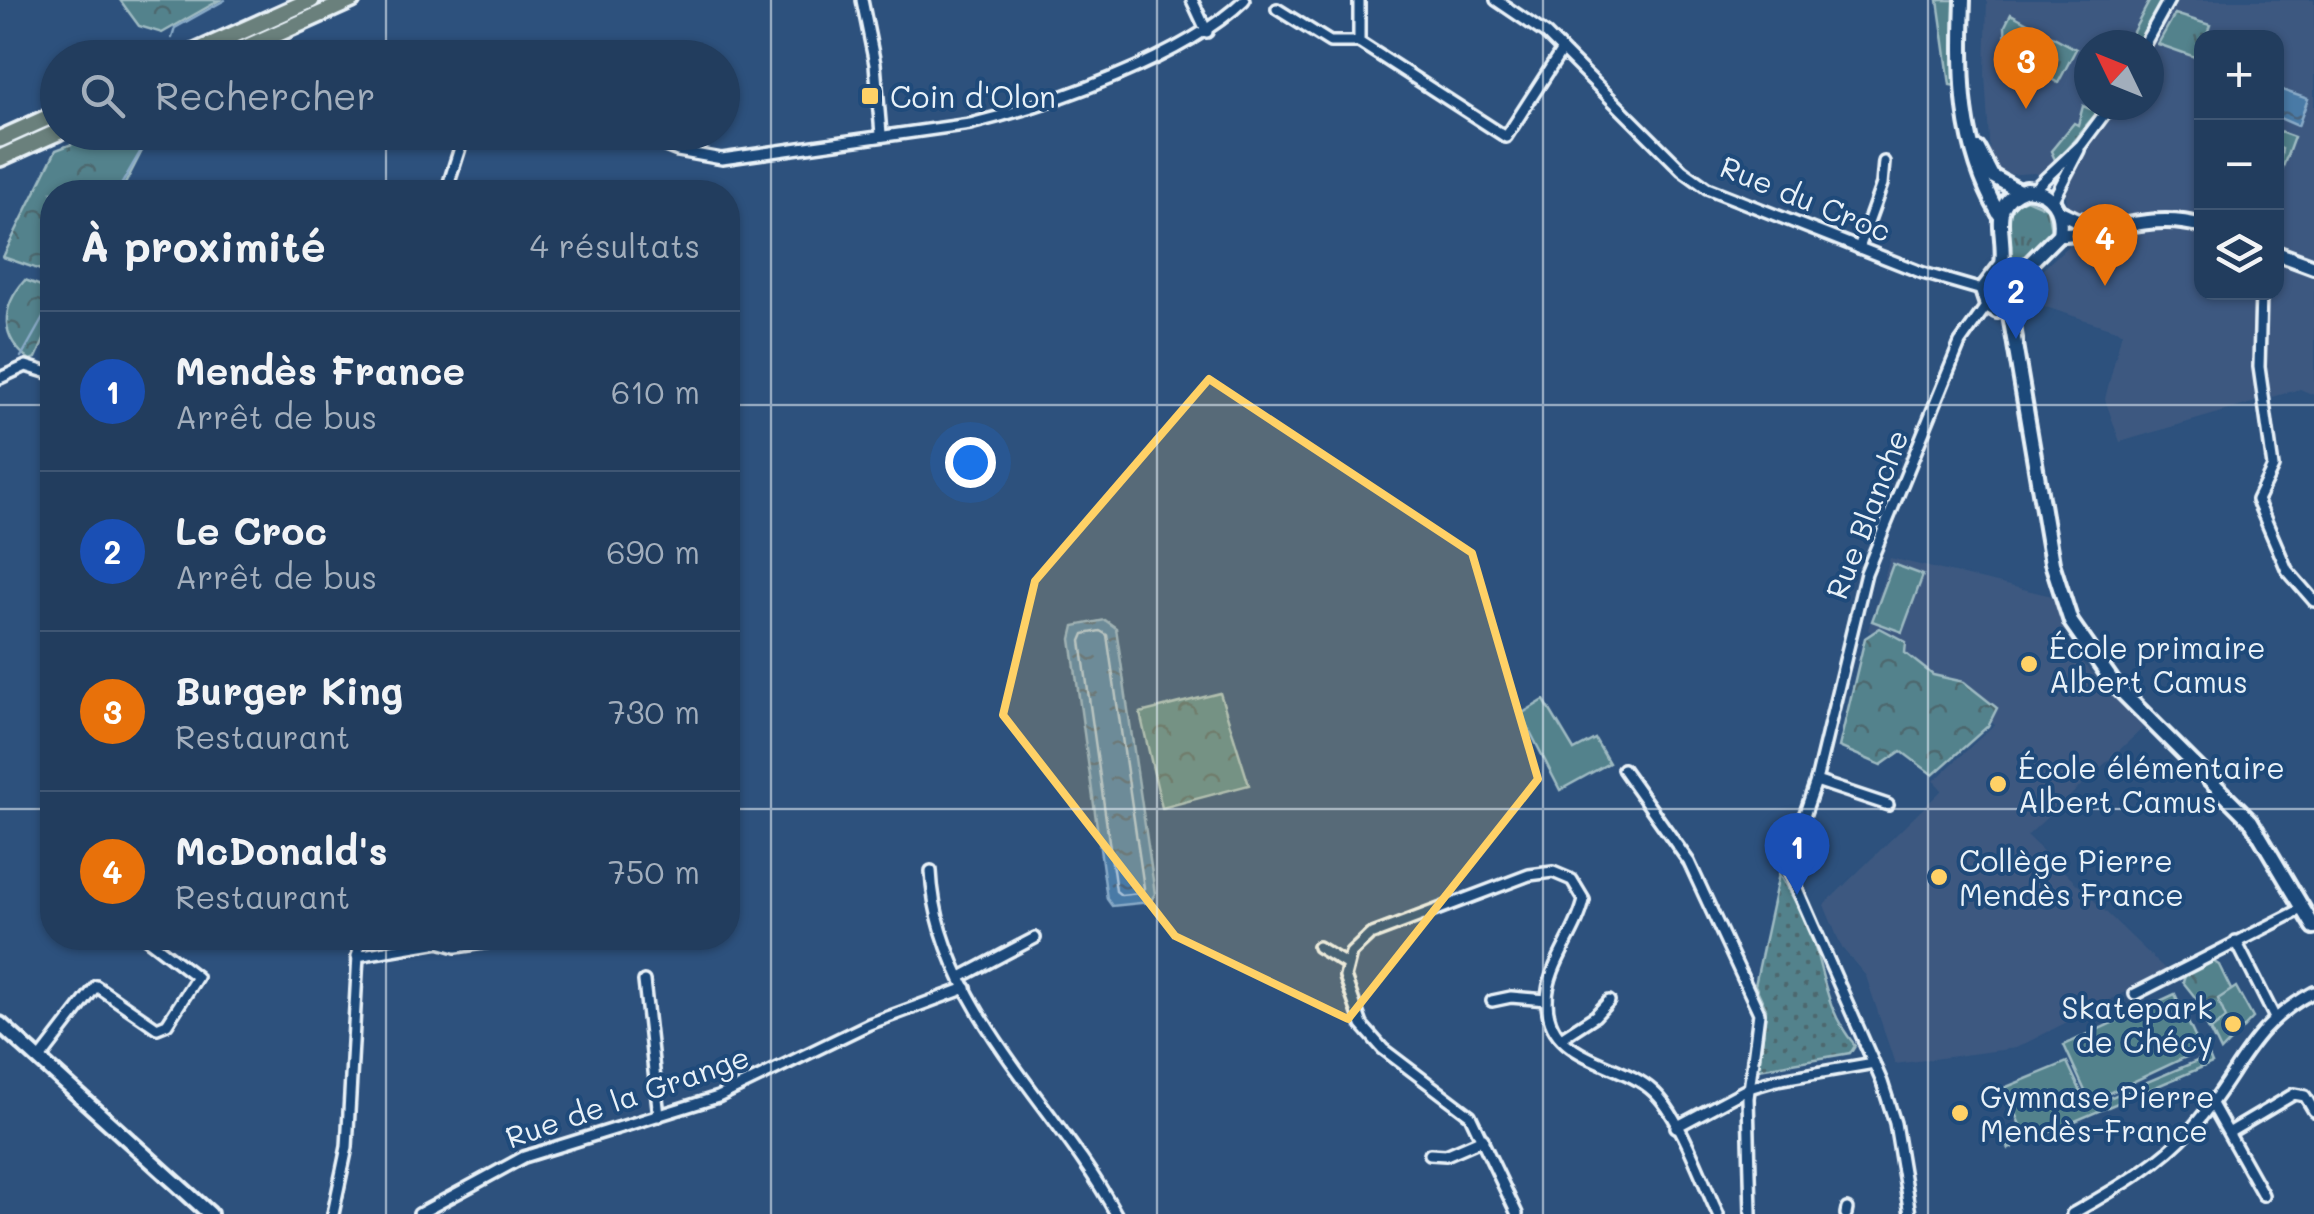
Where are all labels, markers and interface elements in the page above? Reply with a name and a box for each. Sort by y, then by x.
pin: 3 [1994,27,2058,109]
north arrow [2074,30,2164,120]
map controls [2194,30,2284,300]
button: + [2194,30,2284,120]
search box [40,40,740,150]
icon: search [75,68,130,123]
text: Rechercher [155,70,376,120]
place label: Coin d'Olon [890,76,1056,116]
marker: Coin d'Olon [859,85,881,107]
button: − [2194,120,2284,210]
street label: Rue du Croc [1715,146,1897,250]
pin: 4 [2072,204,2138,286]
button: layers [2194,210,2284,300]
text: À proximité [80,218,326,273]
text: 4 résultats [530,224,700,266]
pin: 2 [1984,256,2048,339]
text: Mendès France [175,345,465,395]
text: 1 [105,370,120,412]
text: 610 m [611,370,700,412]
text: Arrêt de bus [175,395,377,437]
street label: Rue Blanche [1815,424,1917,604]
your location [945,437,996,488]
text: Le Croc [175,505,327,555]
text: 2 [104,530,121,572]
text: 690 m [606,530,700,572]
text: Arrêt de bus [175,555,377,597]
place label: École primaire Albert Camus [2049,627,2265,701]
marker: École primaire Albert Camus [2018,653,2040,675]
text: Burger King [175,665,403,715]
text: 3 [103,690,122,732]
text: 730 m [608,690,700,732]
text: Restaurant [175,715,350,757]
place label: École élémentaire Albert Camus [2018,747,2285,821]
marker: École élémentaire Albert Camus [1987,773,2009,795]
pin: 1 [1764,812,1830,895]
text: McDonald's [175,825,388,875]
place label: Collège Pierre Mendès France [1959,840,2184,914]
text: 4 [102,850,123,892]
text: 750 m [608,850,700,892]
marker: Collège Pierre Mendès France [1928,866,1950,888]
text: Restaurant [175,875,350,917]
place label: Skatepark de Chécy [2062,987,2213,1061]
marker: Skatepark de Chécy [2222,1013,2244,1035]
street label: Rue de la Grange [500,1036,754,1156]
place label: Gymnase Pierre Mendès-France [1980,1076,2215,1150]
marker: Gymnase Pierre Mendès-France [1949,1102,1971,1124]

